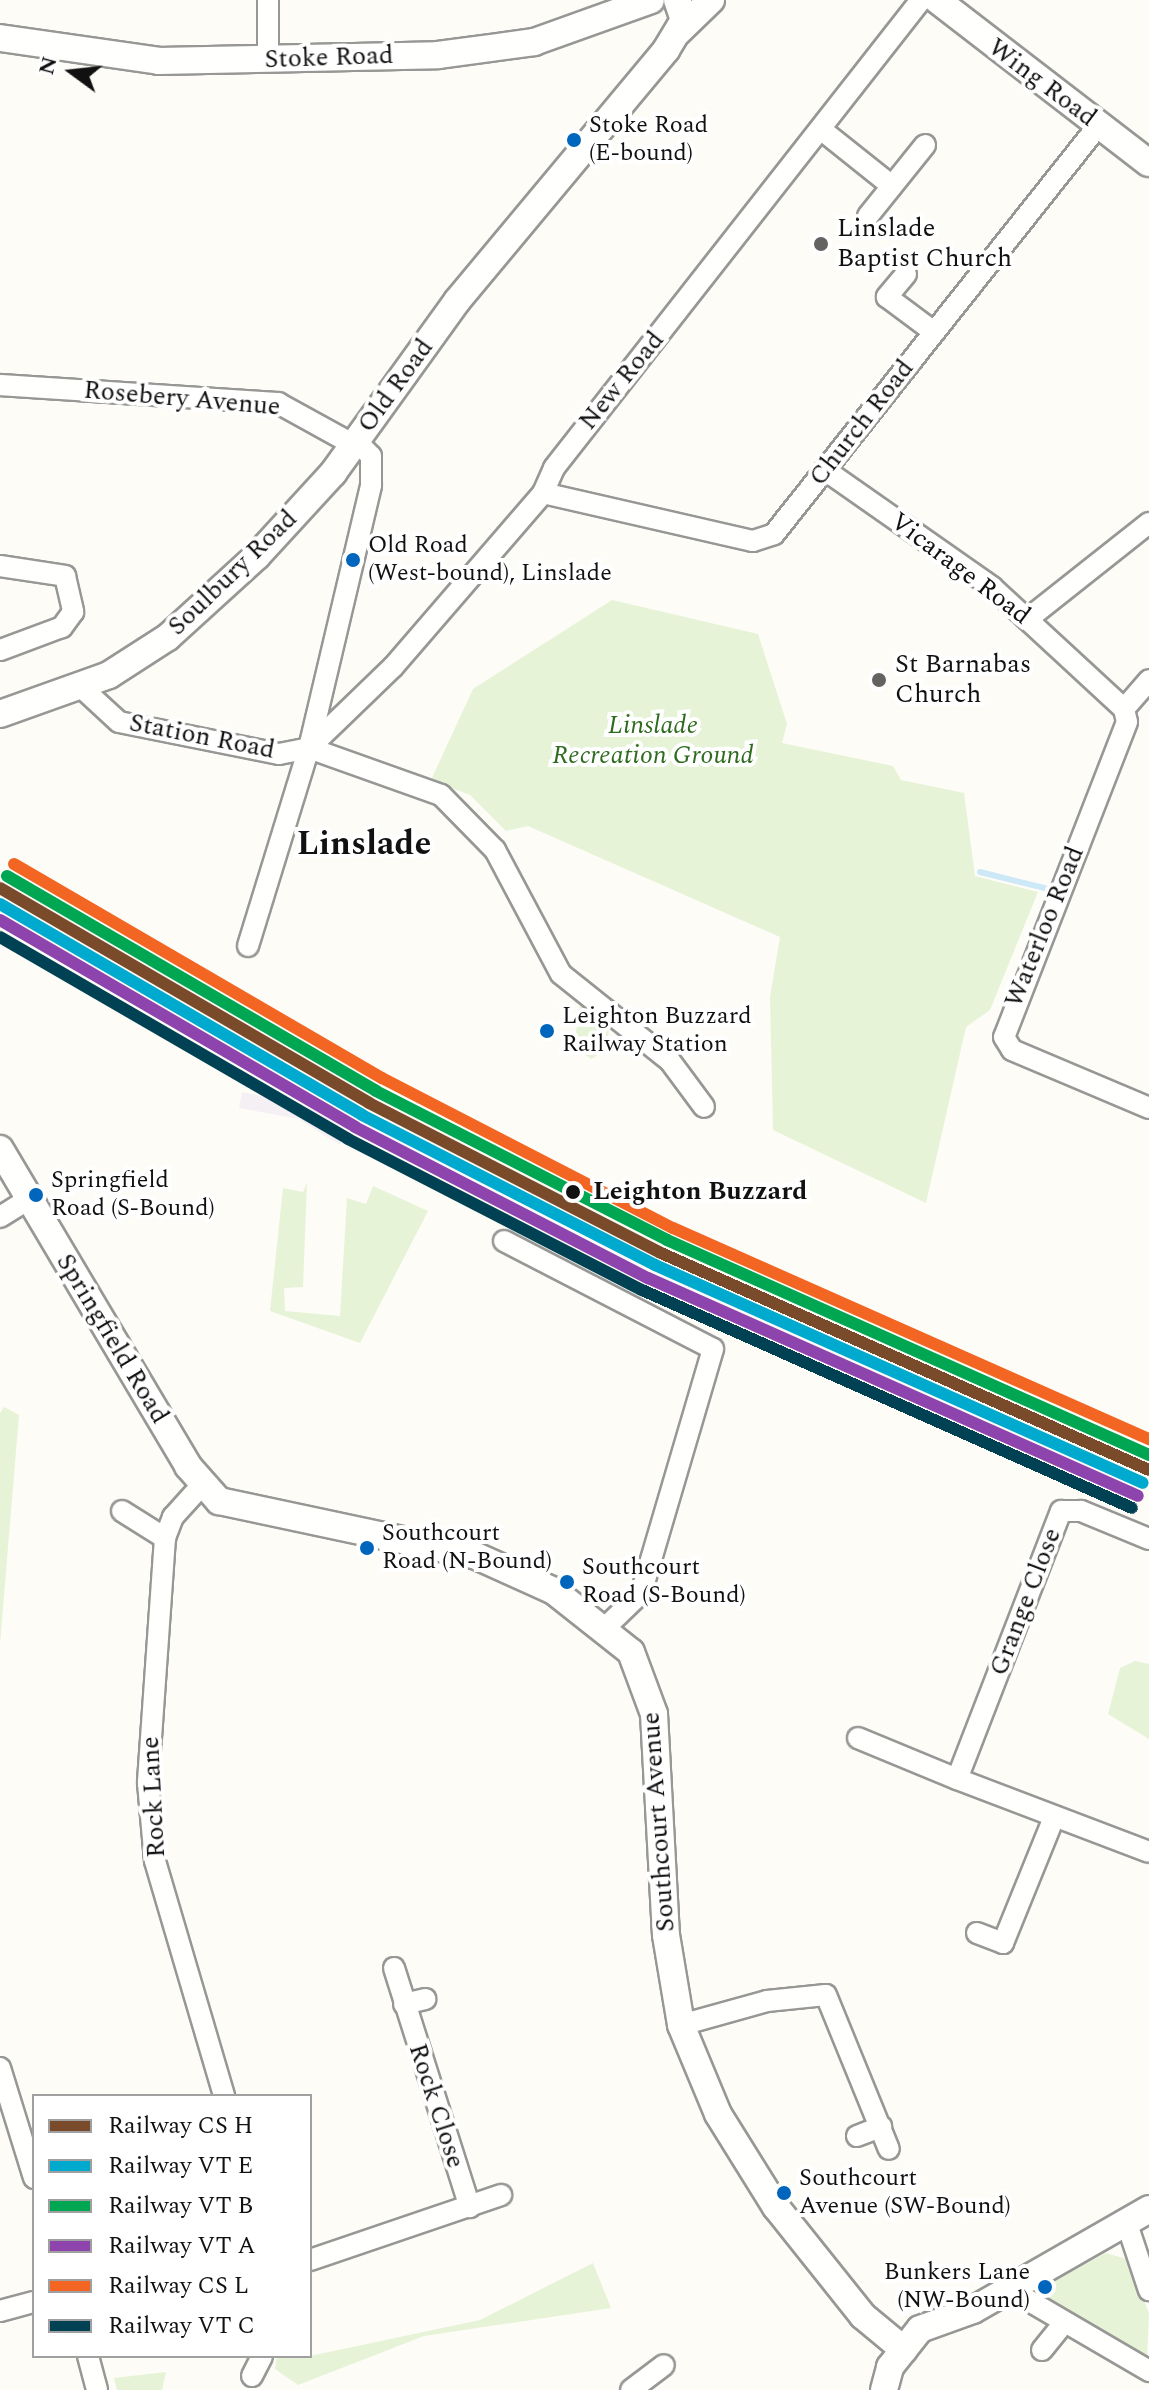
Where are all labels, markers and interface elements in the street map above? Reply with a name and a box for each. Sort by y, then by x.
north arrow [32,32,112,112]
street label: Wing Road [982,32,1102,134]
street label: Stoke Road [264,40,394,76]
text: N [30,53,67,79]
place label: Stoke Road (E-bound) [589,112,708,168]
marker: Stoke Road (E-bound) [566,132,582,148]
place label: Linslade Baptist Church [837,213,1012,274]
marker: Linslade Baptist Church [812,235,830,253]
street label: New Road [573,325,671,437]
street label: Old Road [352,333,440,439]
street label: Church Road [803,354,921,492]
street label: Rosebery Avenue [82,375,282,423]
street label: Soulbury Road [162,504,304,642]
street label: Vicarage Road [884,506,1036,632]
place label: Old Road (West-bound), Linslade [368,532,612,588]
marker: Old Road (West-bound), Linslade [345,552,361,568]
place label: St Barnabas Church [895,649,1031,710]
marker: St Barnabas Church [870,671,888,689]
street label: Station Road [127,708,277,766]
park label: Linslade Recreation Ground [552,710,754,772]
district label: Linslade [297,825,431,865]
street label: Waterloo Road [999,842,1091,1012]
place label: Leighton Buzzard Railway Station [562,1003,752,1059]
marker: Leighton Buzzard Railway Station [539,1023,555,1039]
place label: Springfield Road (S-Bound) [51,1167,215,1223]
place label: Leighton Buzzard [593,1176,807,1208]
marker: Leighton Buzzard [560,1179,586,1205]
marker: Springfield Road (S-Bound) [28,1187,44,1203]
street label: Springfield Road [49,1248,175,1430]
place label: Southcourt Road (N-Bound) [382,1520,552,1576]
street label: Grange Close [984,1524,1068,1680]
marker: Southcourt Road (N-Bound) [359,1540,375,1556]
place label: Southcourt Road (S-Bound) [582,1554,746,1610]
marker: Southcourt Road (S-Bound) [559,1574,575,1590]
street label: Southcourt Avenue [636,1711,682,1933]
street label: Rock Lane [135,1735,173,1859]
street label: Rock Close [401,2040,471,2172]
legend [32,2094,312,2358]
text: Railway CS H [108,2108,253,2144]
text: Railway VT E [108,2148,253,2184]
place label: Southcourt Avenue (SW-Bound) [799,2165,1011,2221]
marker: Southcourt Avenue (SW-Bound) [776,2185,792,2201]
text: Railway VT B [108,2188,253,2224]
text: Railway VT A [108,2228,256,2264]
place label: Bunkers Lane (NW-Bound) [884,2259,1030,2315]
text: Railway CS L [108,2268,249,2304]
marker: Bunkers Lane (NW-Bound) [1037,2279,1053,2295]
text: Railway VT C [108,2308,255,2344]

